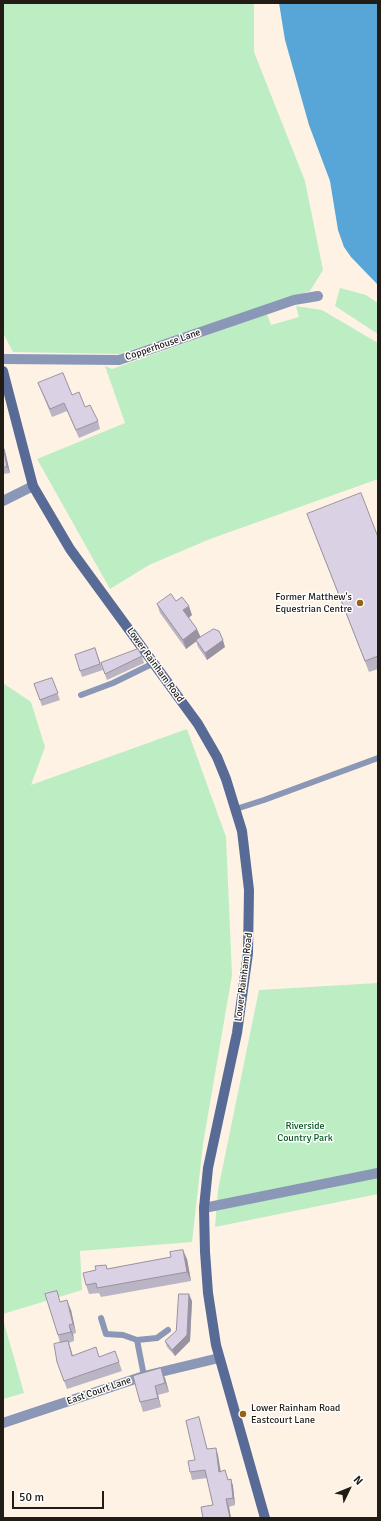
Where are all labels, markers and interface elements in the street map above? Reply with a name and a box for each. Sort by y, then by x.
street label: Copperhouse Lane [124,327,202,363]
place label: Former Matthew's Equestrian Centre [275,591,352,614]
marker: Former Matthew's Equestrian Centre [355,598,365,608]
street label: Lower Rainham Road [124,625,186,705]
street label: Lower Rainham Road [233,932,255,1022]
park label: Riverside Country Park [277,1120,333,1144]
street label: East Court Lane [65,1374,133,1408]
place label: Lower Rainham Road Eastcourt Lane [251,1402,340,1426]
marker: Lower Rainham Road Eastcourt Lane [238,1409,248,1419]
north arrow [329,1469,369,1509]
text: N [351,1473,366,1488]
scale bar [14,1483,106,1509]
text: 50 m [19,1490,44,1505]

